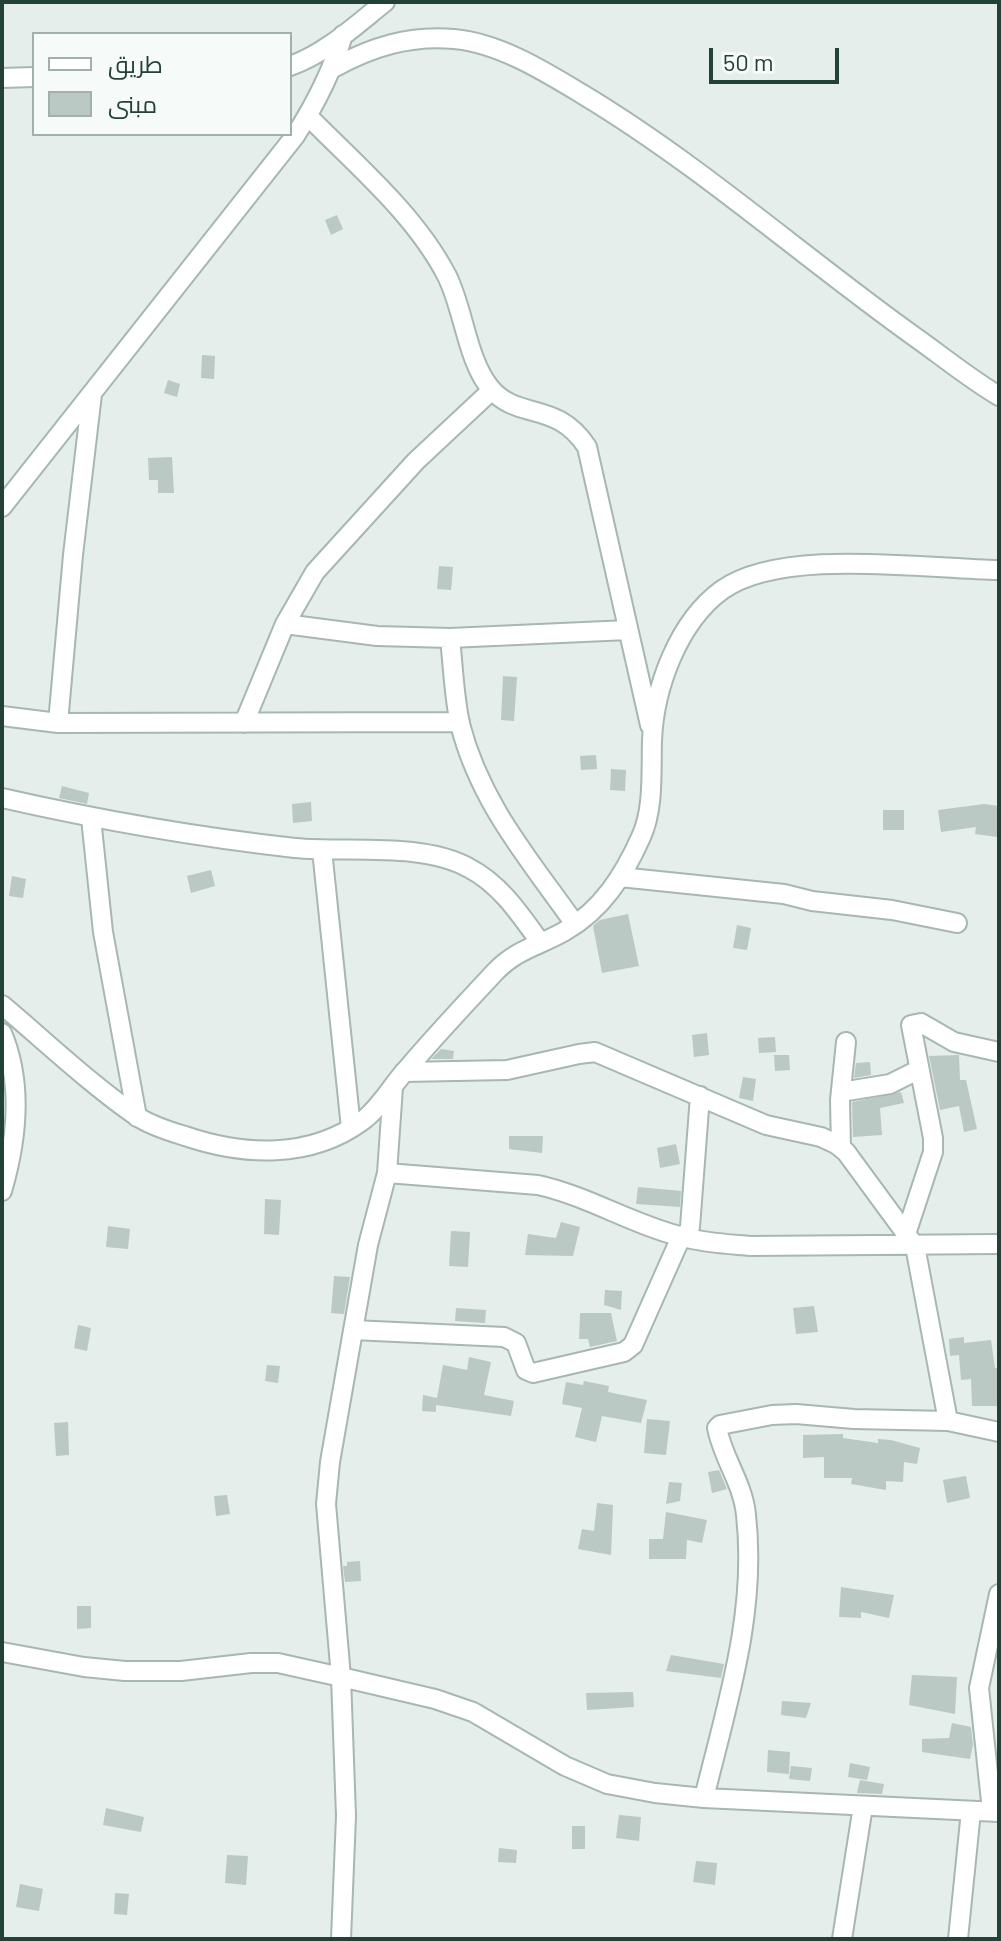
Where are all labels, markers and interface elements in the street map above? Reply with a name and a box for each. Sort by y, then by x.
legend [32,32,292,136]
scale bar [713,32,843,82]
text: 50 m [723,47,774,76]
text: طريق [108,49,163,78]
text: مبنى [108,89,157,118]

